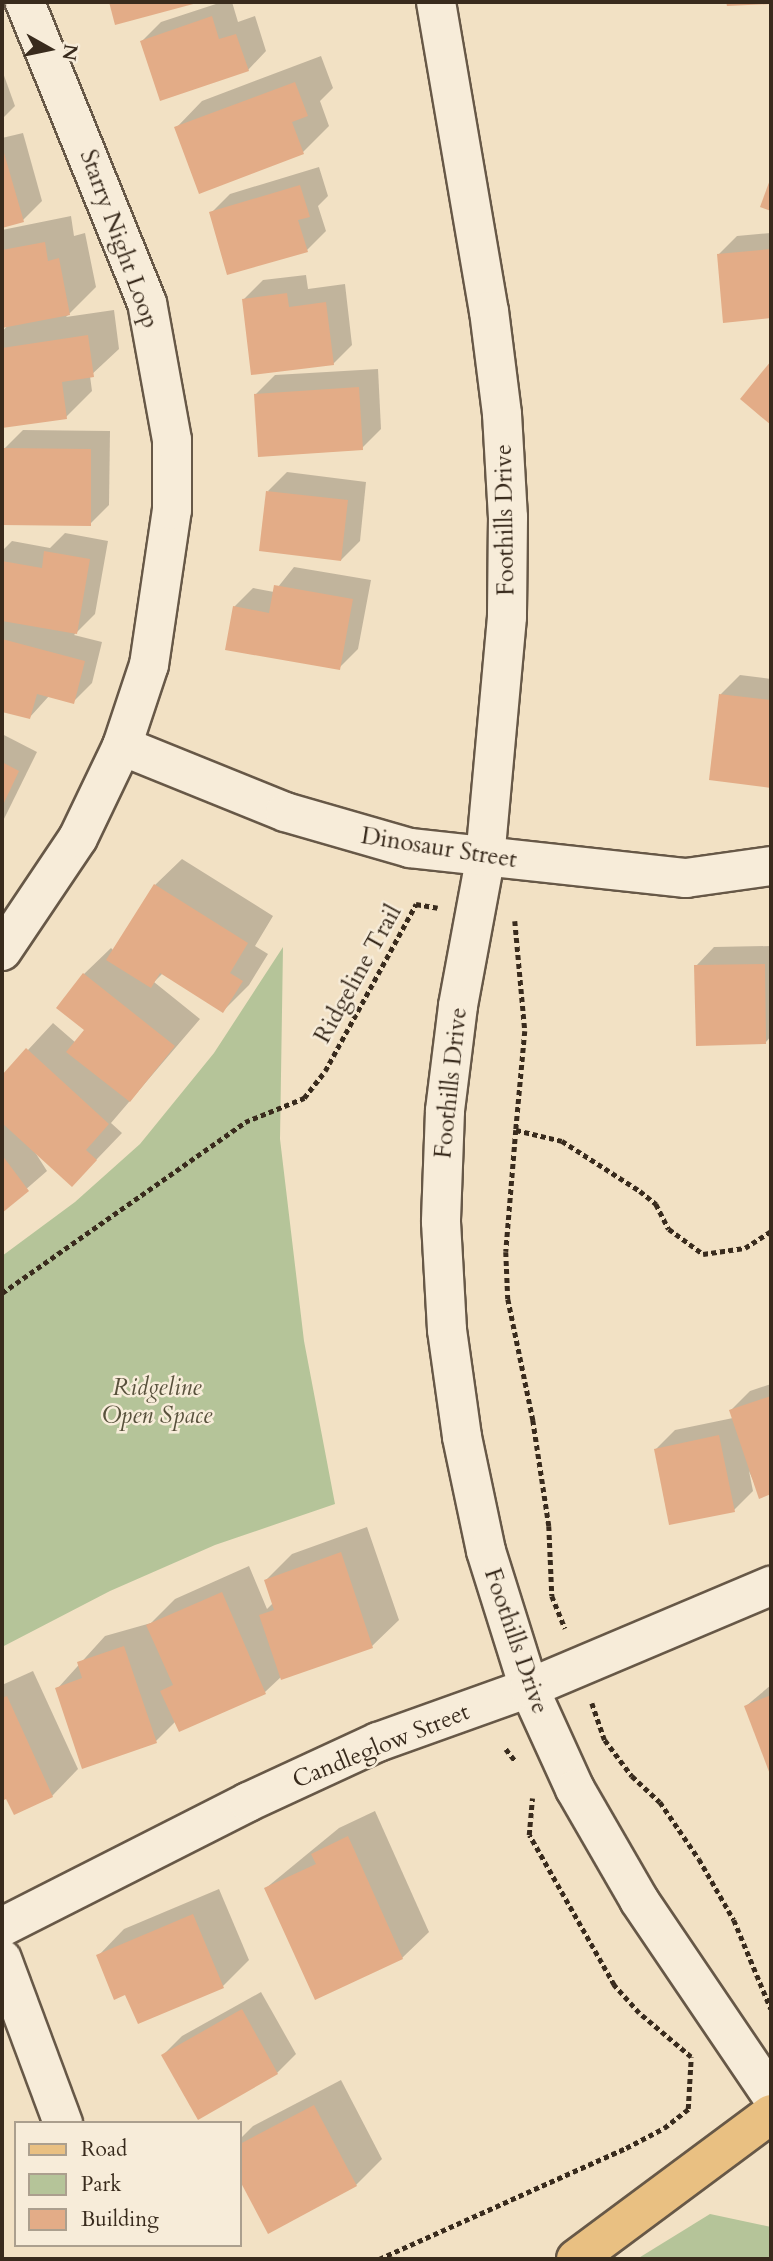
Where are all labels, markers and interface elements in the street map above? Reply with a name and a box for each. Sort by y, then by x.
north arrow [14,14,84,84]
text: N [56,42,84,62]
street label: Starry Night Loop [73,146,165,332]
street label: Foothills Drive [489,444,521,596]
street label: Dinosaur Street [359,821,519,875]
street label: Ridgeline Trail [308,900,408,1048]
street label: Foothills Drive [429,1006,473,1160]
park label: Ridgeline Open Space [102,1374,212,1430]
street label: Foothills Drive [478,1565,554,1717]
street label: Candleglow Street [288,1697,474,1795]
legend [14,2121,242,2247]
text: Road [81,2135,127,2164]
text: Park [81,2170,121,2199]
text: Building [81,2205,159,2234]

